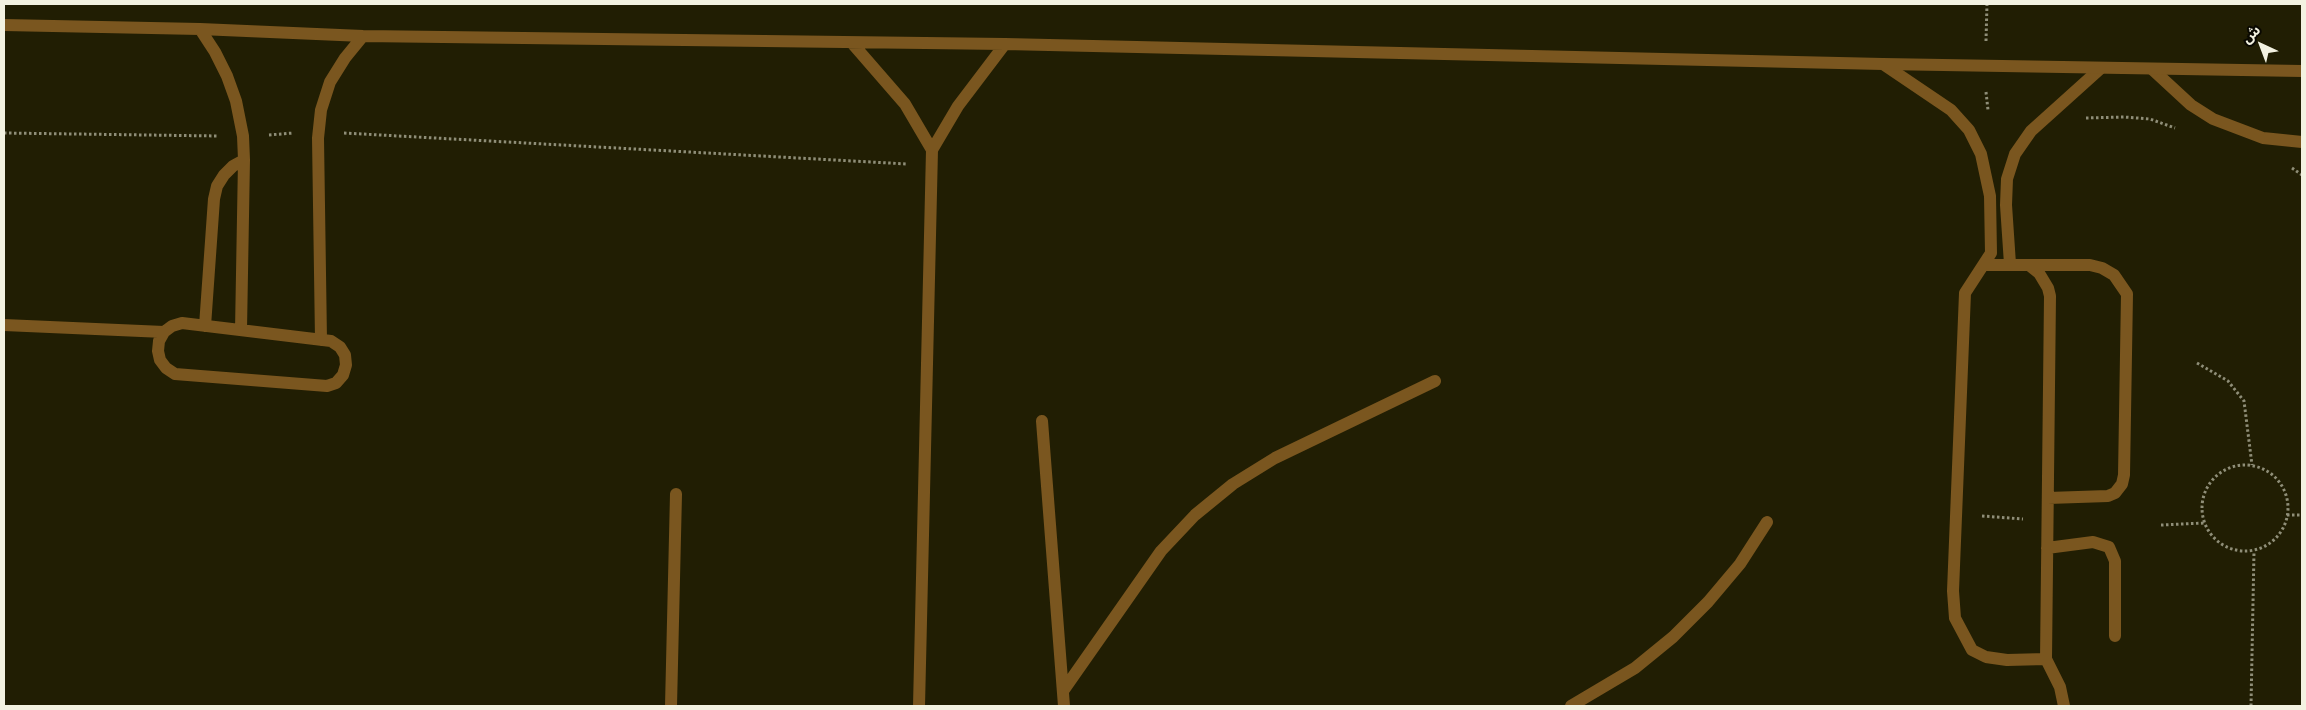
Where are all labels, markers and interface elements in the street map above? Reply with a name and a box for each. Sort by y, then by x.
north arrow [2236,20,2286,70]
text: ش [2238,21,2263,46]

